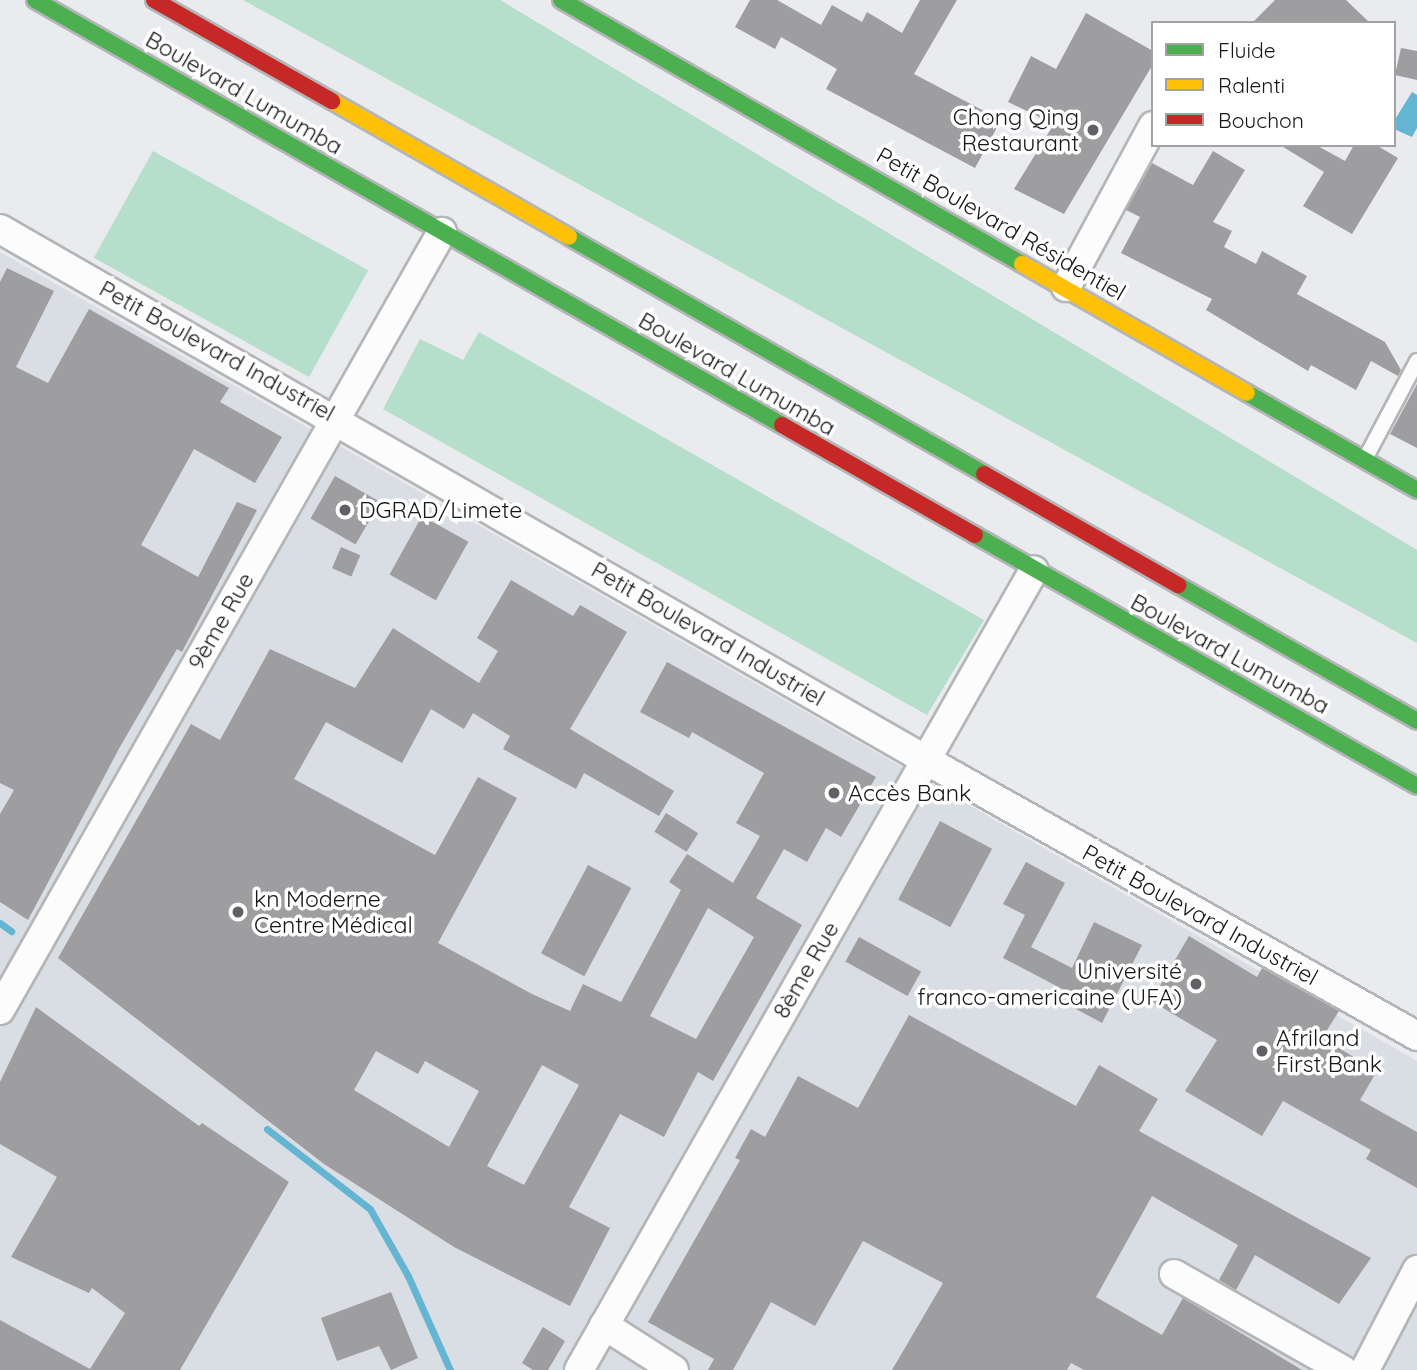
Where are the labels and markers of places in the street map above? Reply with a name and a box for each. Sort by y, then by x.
place label: Chong Qing Restaurant [953,103,1079,157]
marker: Chong Qing Restaurant [1085,122,1101,138]
place label: DGRAD/Limete [359,496,522,524]
marker: DGRAD/Limete [337,502,353,518]
place label: Accès Bank [848,779,971,807]
marker: Accès Bank [826,785,842,801]
place label: kn Moderne Centre Médical [254,885,413,939]
marker: kn Moderne Centre Médical [228,902,248,922]
place label: Université franco-americaine (UFA) [917,957,1182,1011]
marker: Université franco-americaine (UFA) [1188,976,1204,992]
place label: Afriland First Bank [1276,1024,1382,1078]
marker: Afriland First Bank [1254,1043,1270,1059]

